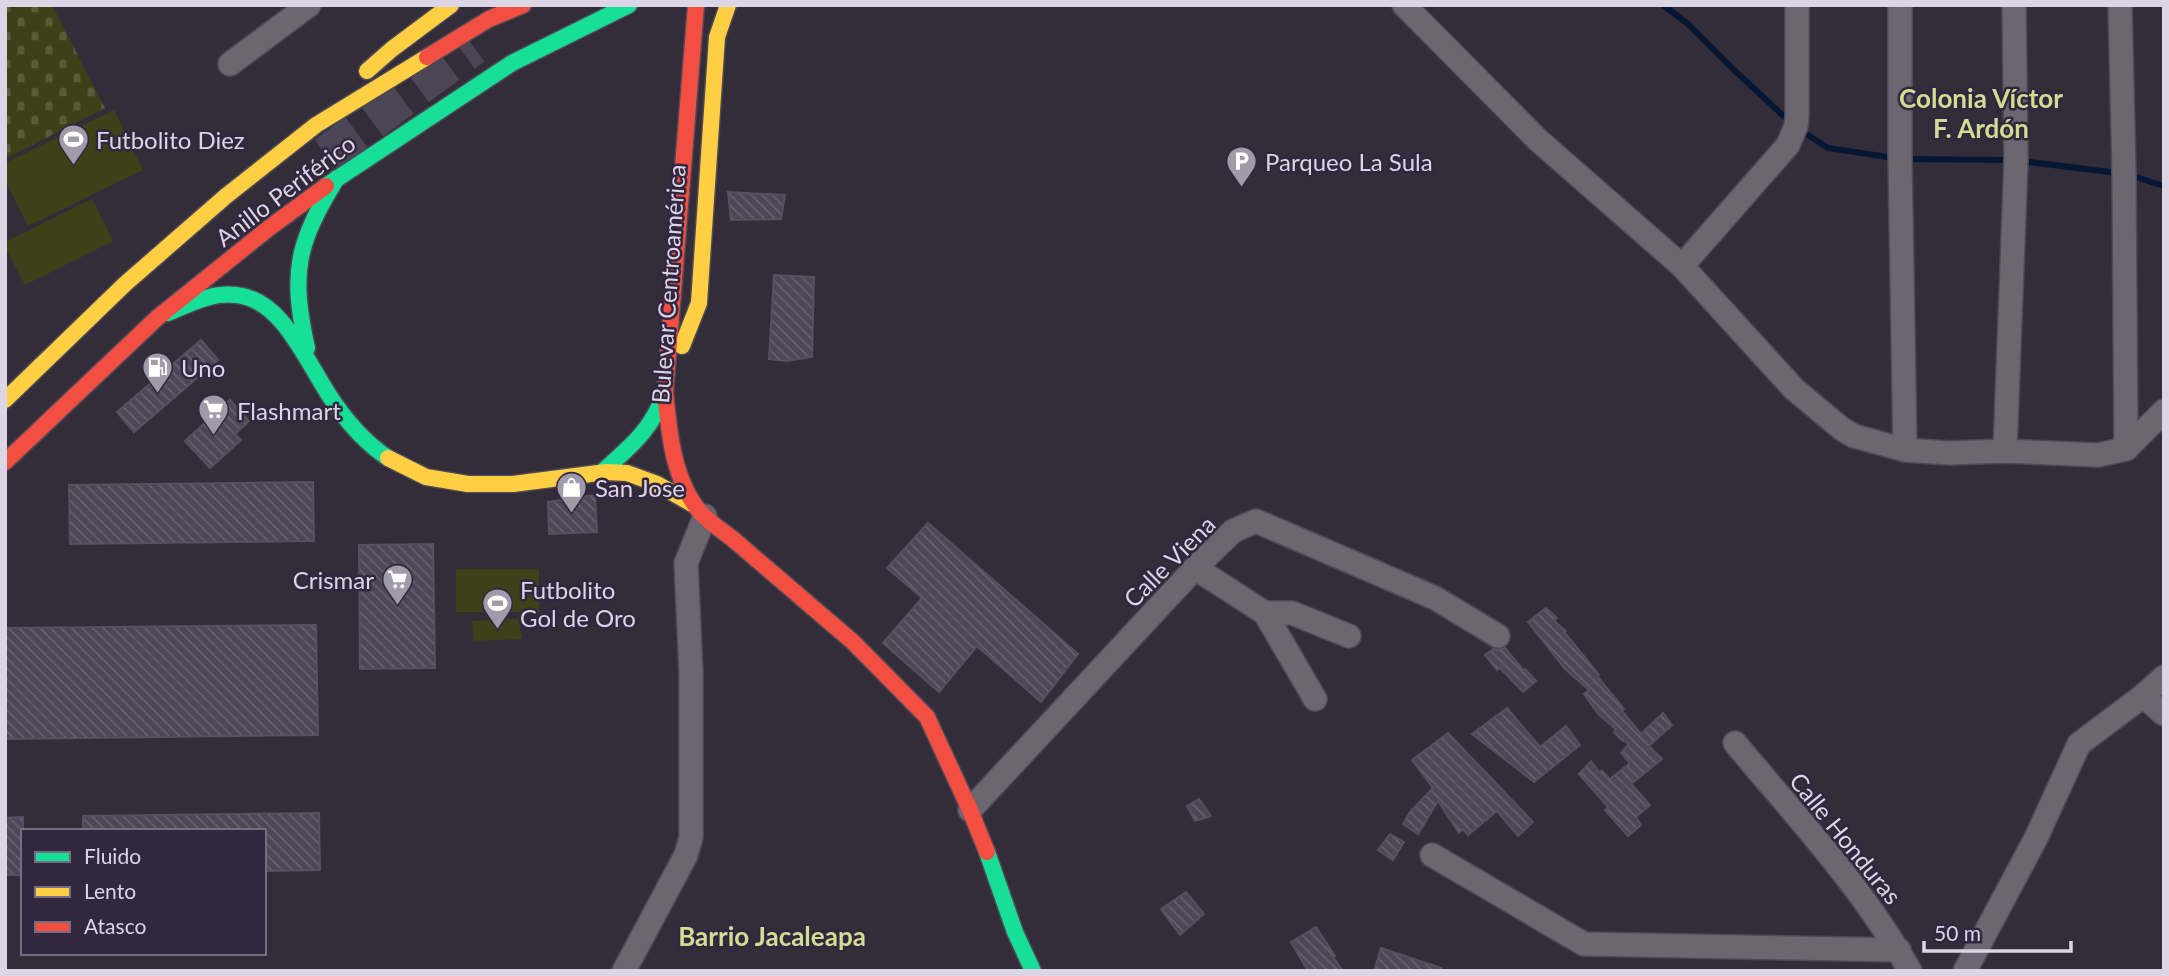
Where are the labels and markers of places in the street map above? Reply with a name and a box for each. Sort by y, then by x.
sports icon: Futbolito Diez [56,122,90,166]
place label: Futbolito Diez [96,125,245,154]
parking icon: Parqueo La Sula [1225,144,1259,188]
place label: Parqueo La Sula [1265,147,1433,176]
fuel station icon: Uno [141,350,175,394]
place label: Uno [181,353,225,382]
supermarket icon: Flashmart [197,393,231,437]
place label: Flashmart [237,396,341,425]
shop icon: San Jose [555,470,589,514]
place label: San Jose [595,473,685,502]
supermarket icon: Crismar [380,562,414,606]
place label: Crismar [293,565,374,594]
place label: Futbolito Gol de Oro [520,575,636,632]
sports icon: Futbolito Gol de Oro [480,586,514,630]

